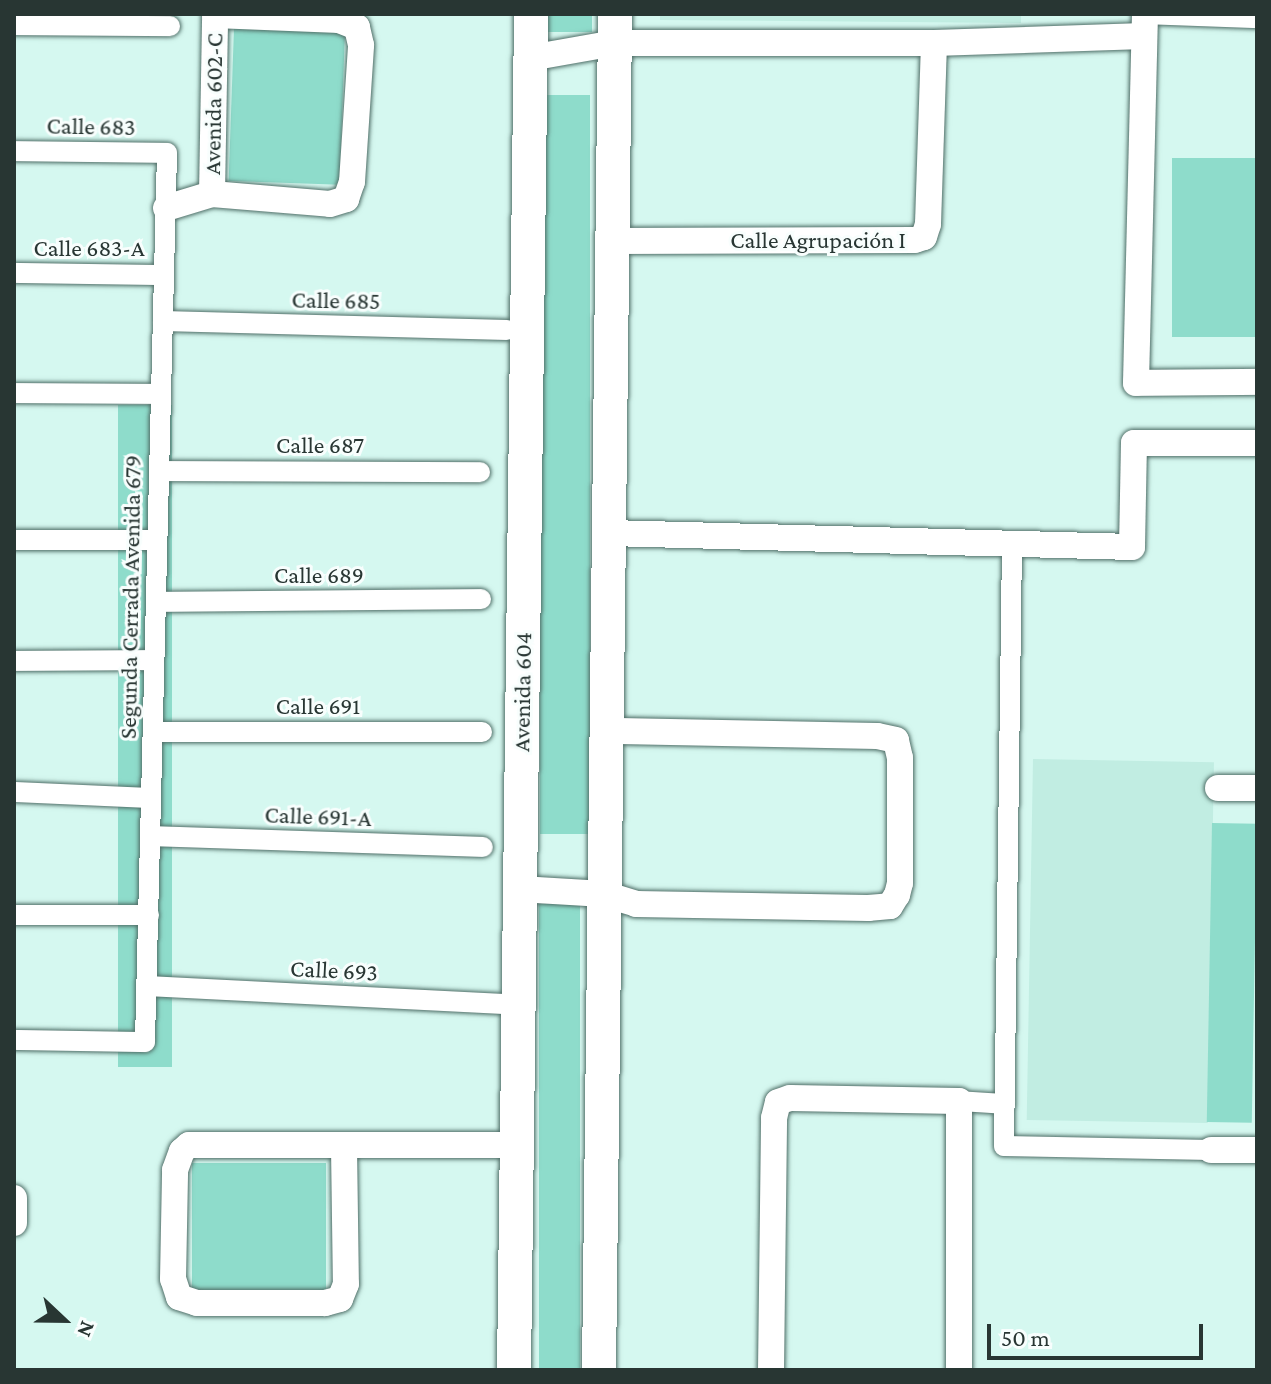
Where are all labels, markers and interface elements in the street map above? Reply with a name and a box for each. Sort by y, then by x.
street label: Avenida 602-C [197,33,229,175]
street label: Calle 683 [46,111,136,141]
street label: Calle Agrupación I [730,226,906,254]
street label: Calle 683-A [33,234,145,262]
street label: Calle 685 [291,285,381,315]
street label: Calle 687 [276,431,364,459]
street label: Segunda Cerrada Avenida 679 [113,455,147,739]
street label: Calle 689 [274,561,364,589]
street label: Avenida 604 [507,632,537,752]
street label: Calle 691 [276,692,360,720]
street label: Calle 691-A [264,800,372,832]
street label: Calle 693 [289,953,379,987]
north arrow [24,1280,104,1360]
scale bar [991,1308,1207,1358]
text: N [72,1318,101,1341]
text: 50 m [1001,1324,1050,1351]

